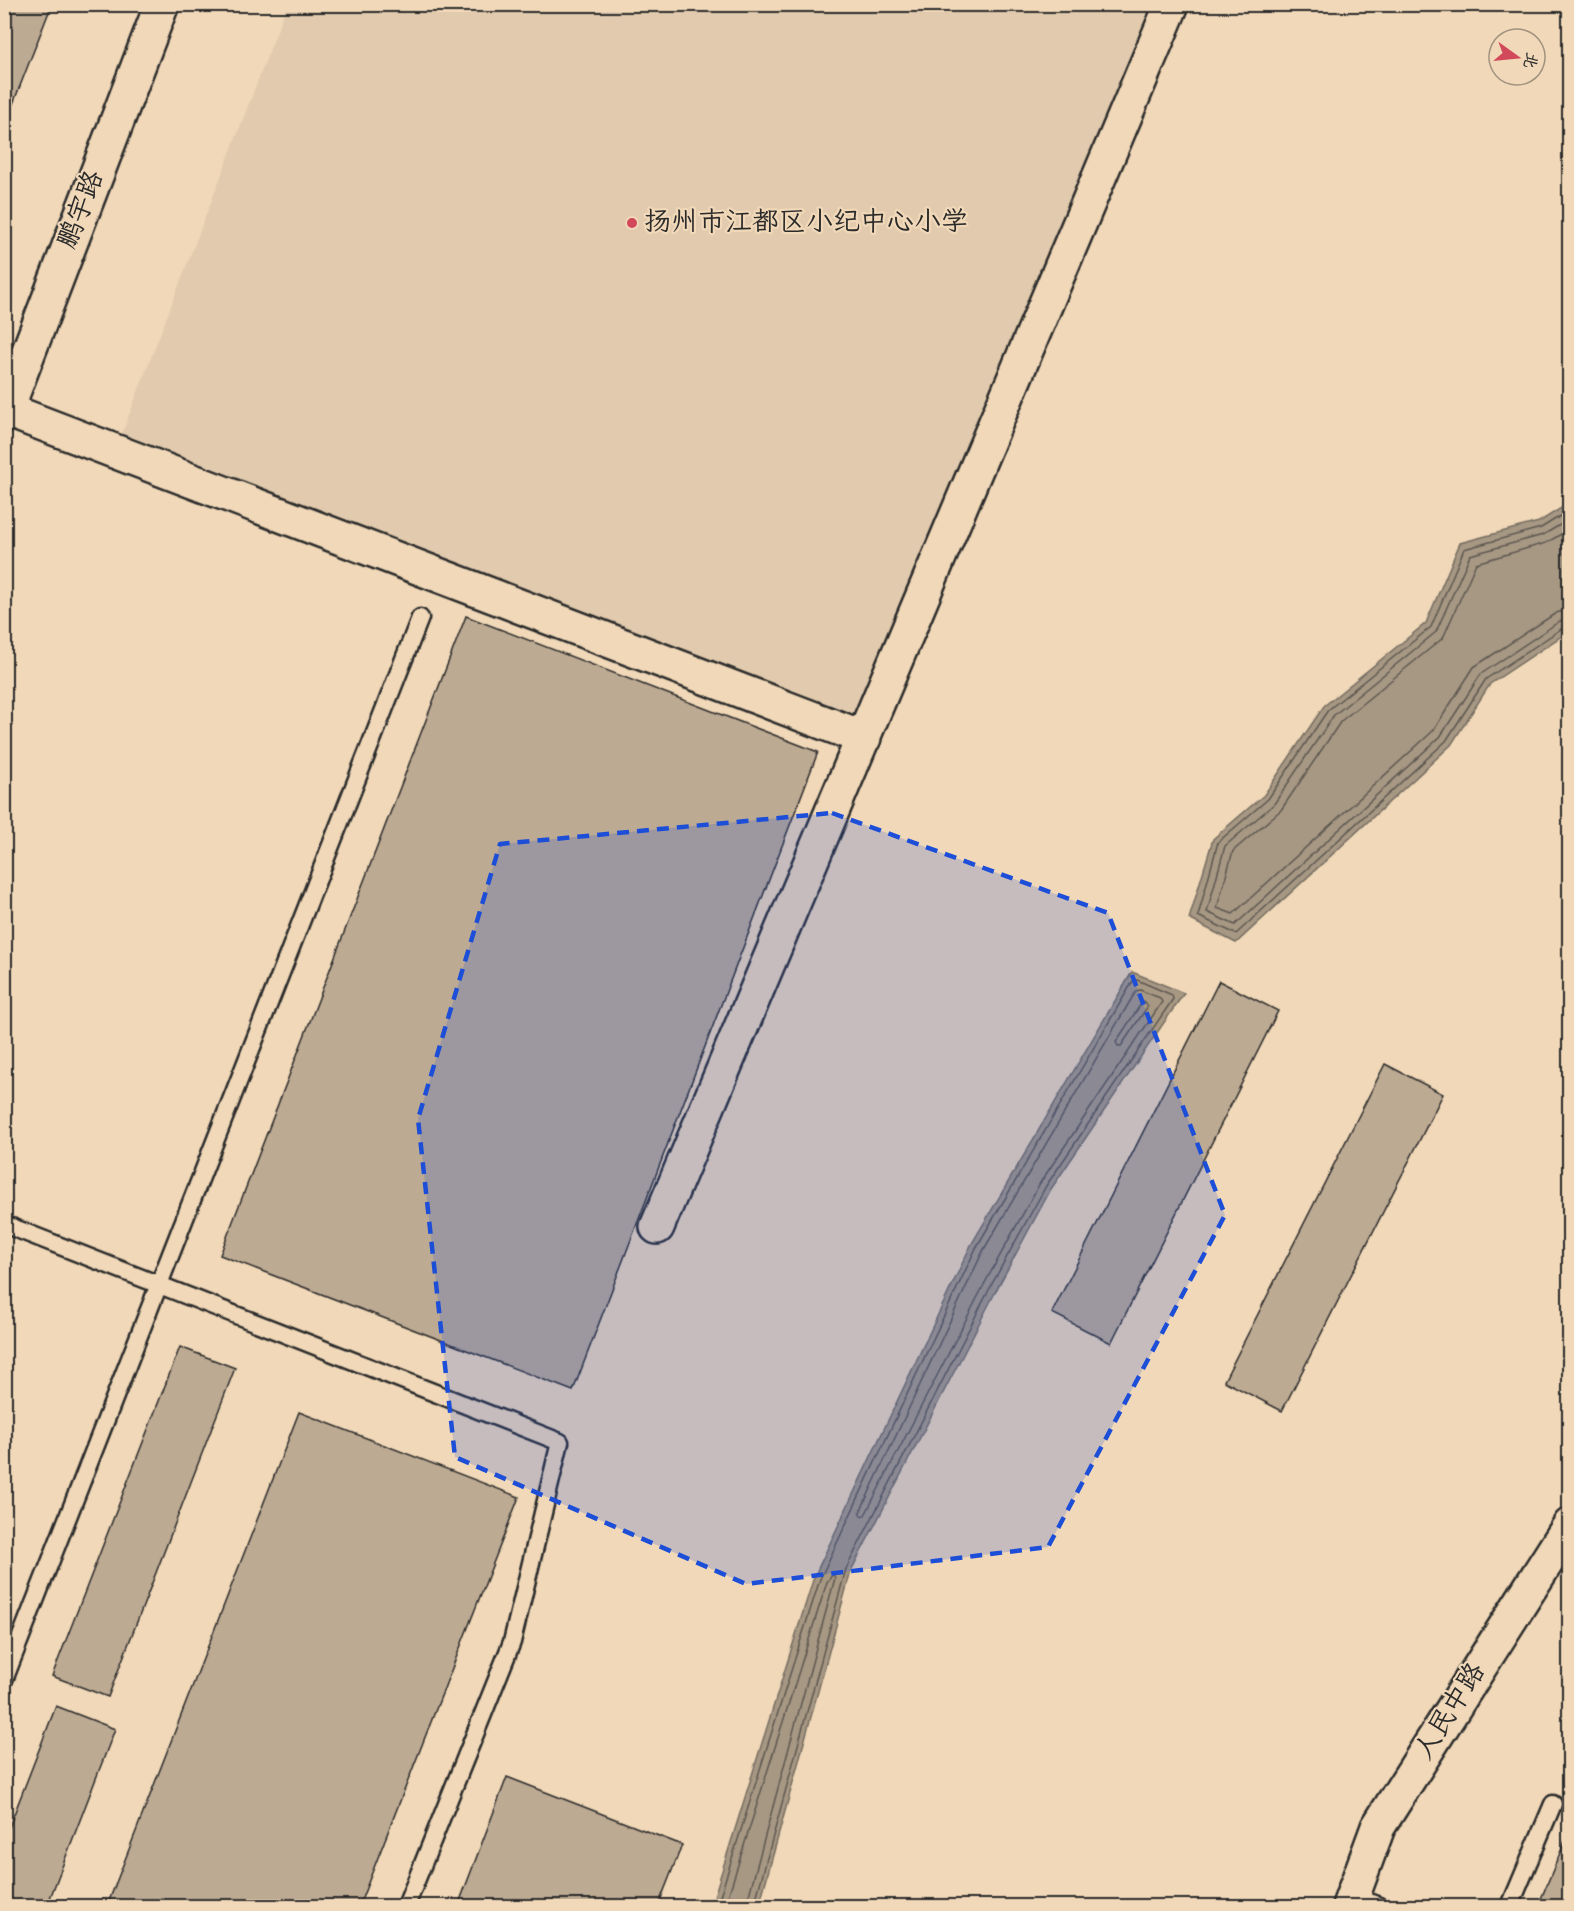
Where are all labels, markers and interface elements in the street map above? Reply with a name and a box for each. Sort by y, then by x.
north arrow [1487,27,1547,87]
text: 北 [1516,50,1543,71]
street label: 鹏宇路 [49,165,115,255]
place label: 扬州市江都区小纪中心小学 [644,204,968,243]
marker: 扬州市江都区小纪中心小学 [625,216,639,230]
street label: 人民中路 [1406,1656,1496,1768]

